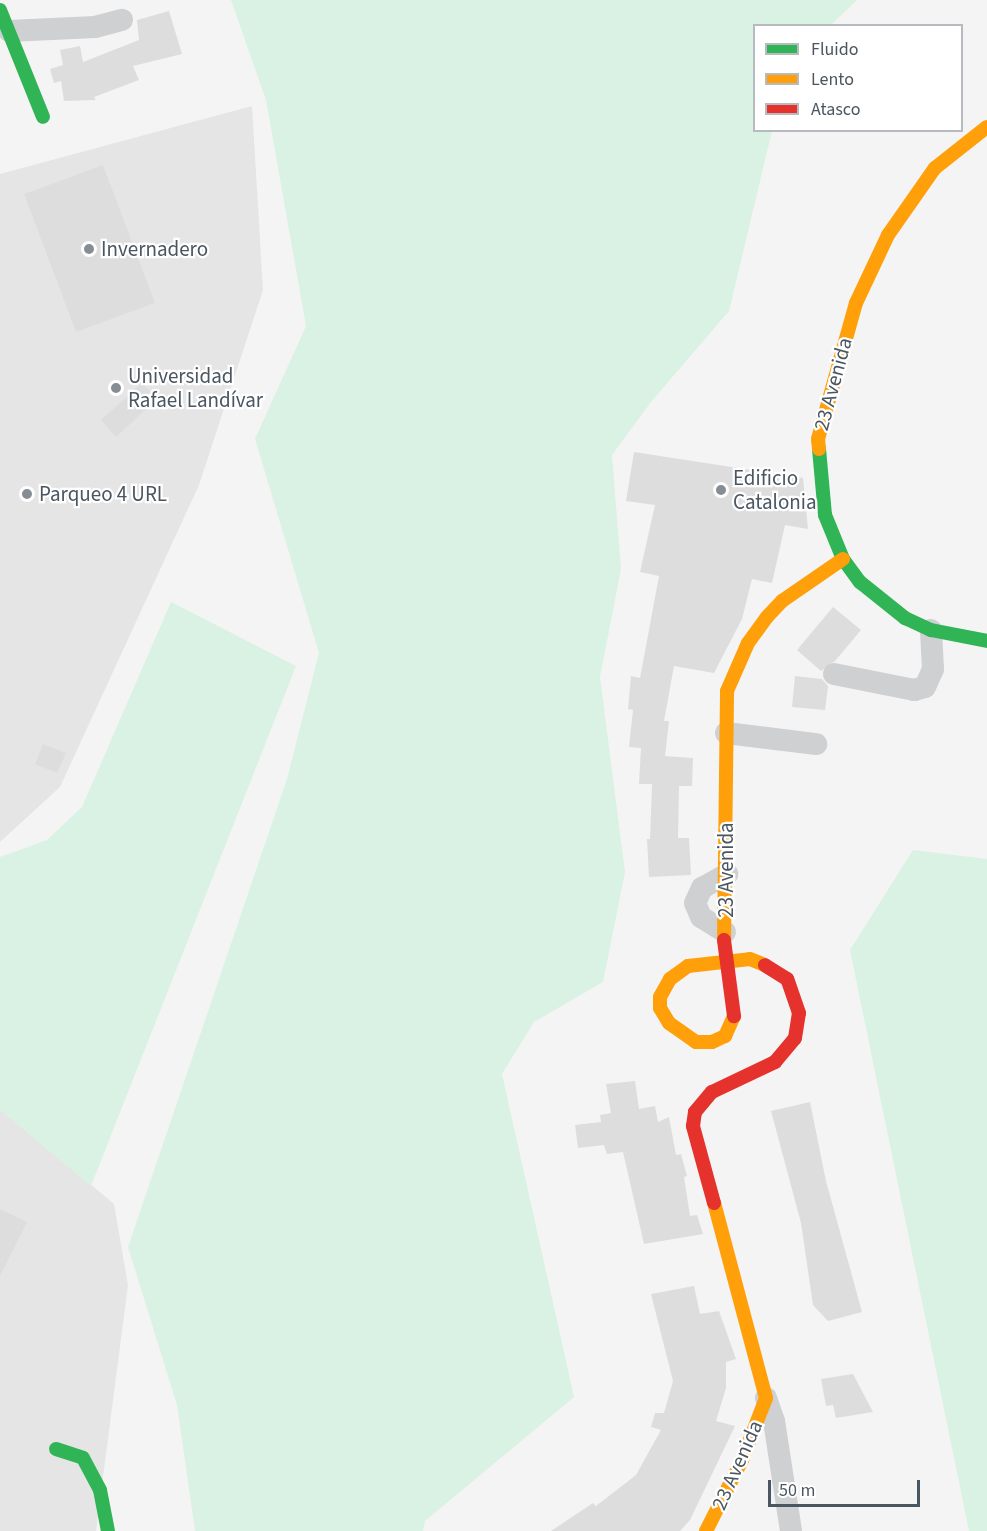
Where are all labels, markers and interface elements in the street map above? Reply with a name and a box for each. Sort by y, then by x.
legend [753,24,963,132]
text: Fluido [811,37,858,62]
text: Lento [811,67,854,92]
text: Atasco [811,97,860,122]
place label: Invernadero [101,236,208,262]
marker: Invernadero [82,242,96,256]
street label: 23 Avenida [808,335,858,433]
place label: Universidad Rafael Landívar [128,363,263,413]
marker: Universidad Rafael Landívar [109,381,123,395]
place label: Edificio Catalonia [733,465,816,515]
place label: Parqueo 4 URL [39,481,167,507]
marker: Edificio Catalonia [714,483,728,497]
marker: Parqueo 4 URL [20,487,34,501]
street label: 23 Avenida [713,822,739,918]
street label: 23 Avenida [706,1416,768,1514]
scale bar [771,1468,922,1506]
text: 50 m [779,1478,815,1503]

